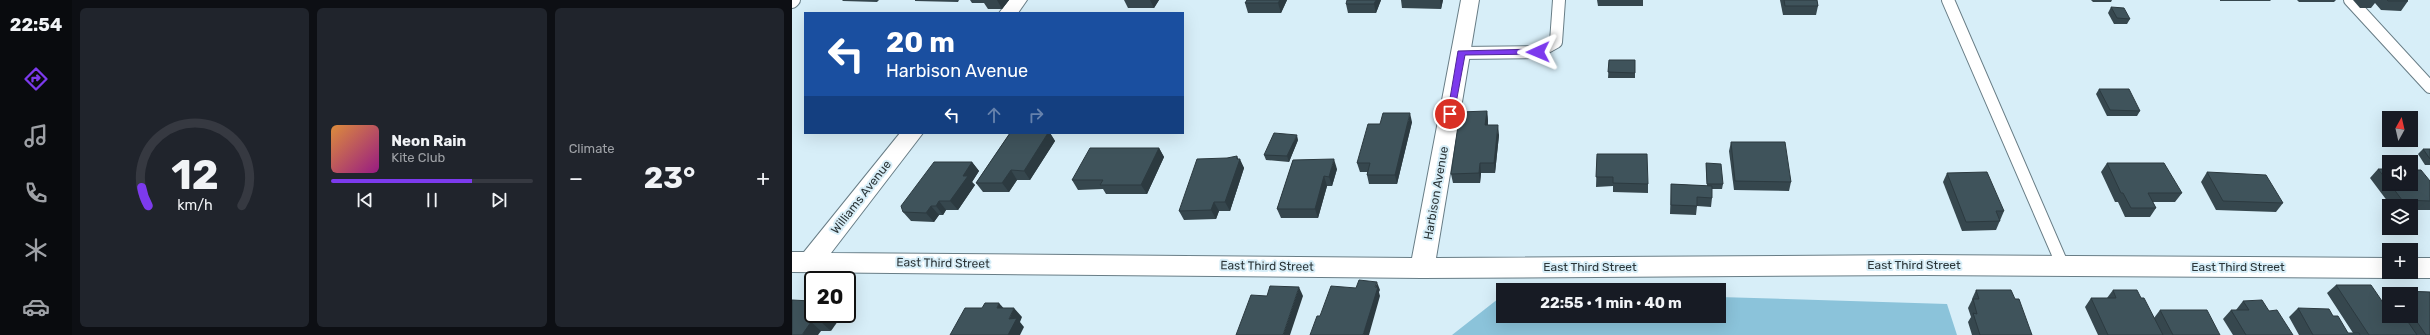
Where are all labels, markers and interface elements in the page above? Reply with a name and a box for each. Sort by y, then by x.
text: 22:54 [10,14,62,36]
text: 20 m [886,26,955,59]
icon: left [820,28,872,80]
position arrow [1517,31,1559,73]
text: Harbison Avenue [886,60,1028,82]
icon: directions [22,65,50,93]
pin [1433,97,1467,131]
icon: arrive [1439,103,1461,125]
icon: left [941,104,963,126]
icon: ahead [983,104,1005,126]
icon: right [1025,104,1047,126]
north arrow [2382,111,2418,147]
map controls [2382,111,2418,323]
icon: music [22,122,50,150]
text: Neon Rain [391,132,466,150]
text: Climate [569,141,615,156]
street label: Harbison Avenue [1421,145,1451,241]
text: 12 [171,149,219,198]
text: Kite Club [391,150,445,165]
button: sound [2382,155,2418,191]
street label: Williams Avenue [828,157,894,237]
text: 23° [644,160,695,196]
text: − [569,165,583,192]
text: + [756,165,770,192]
icon: phone [22,179,50,207]
icon: previous [354,189,376,211]
icon: pause [421,189,443,211]
icon: next [488,189,510,211]
text: km/h [177,196,212,213]
button: layers [2382,199,2418,235]
icon: climate [22,236,50,264]
button: + [2382,243,2418,279]
street label: East Third Street [896,255,990,271]
street label: East Third Street [1220,258,1314,274]
street label: East Third Street [1867,258,1961,272]
street label: East Third Street [1543,260,1637,274]
street label: East Third Street [2191,260,2285,274]
speed limit sign: 20 [804,271,856,323]
button: − [2382,287,2418,323]
icon: car [22,293,50,321]
text: 22:55 · 1 min · 40 m [1540,294,1682,312]

